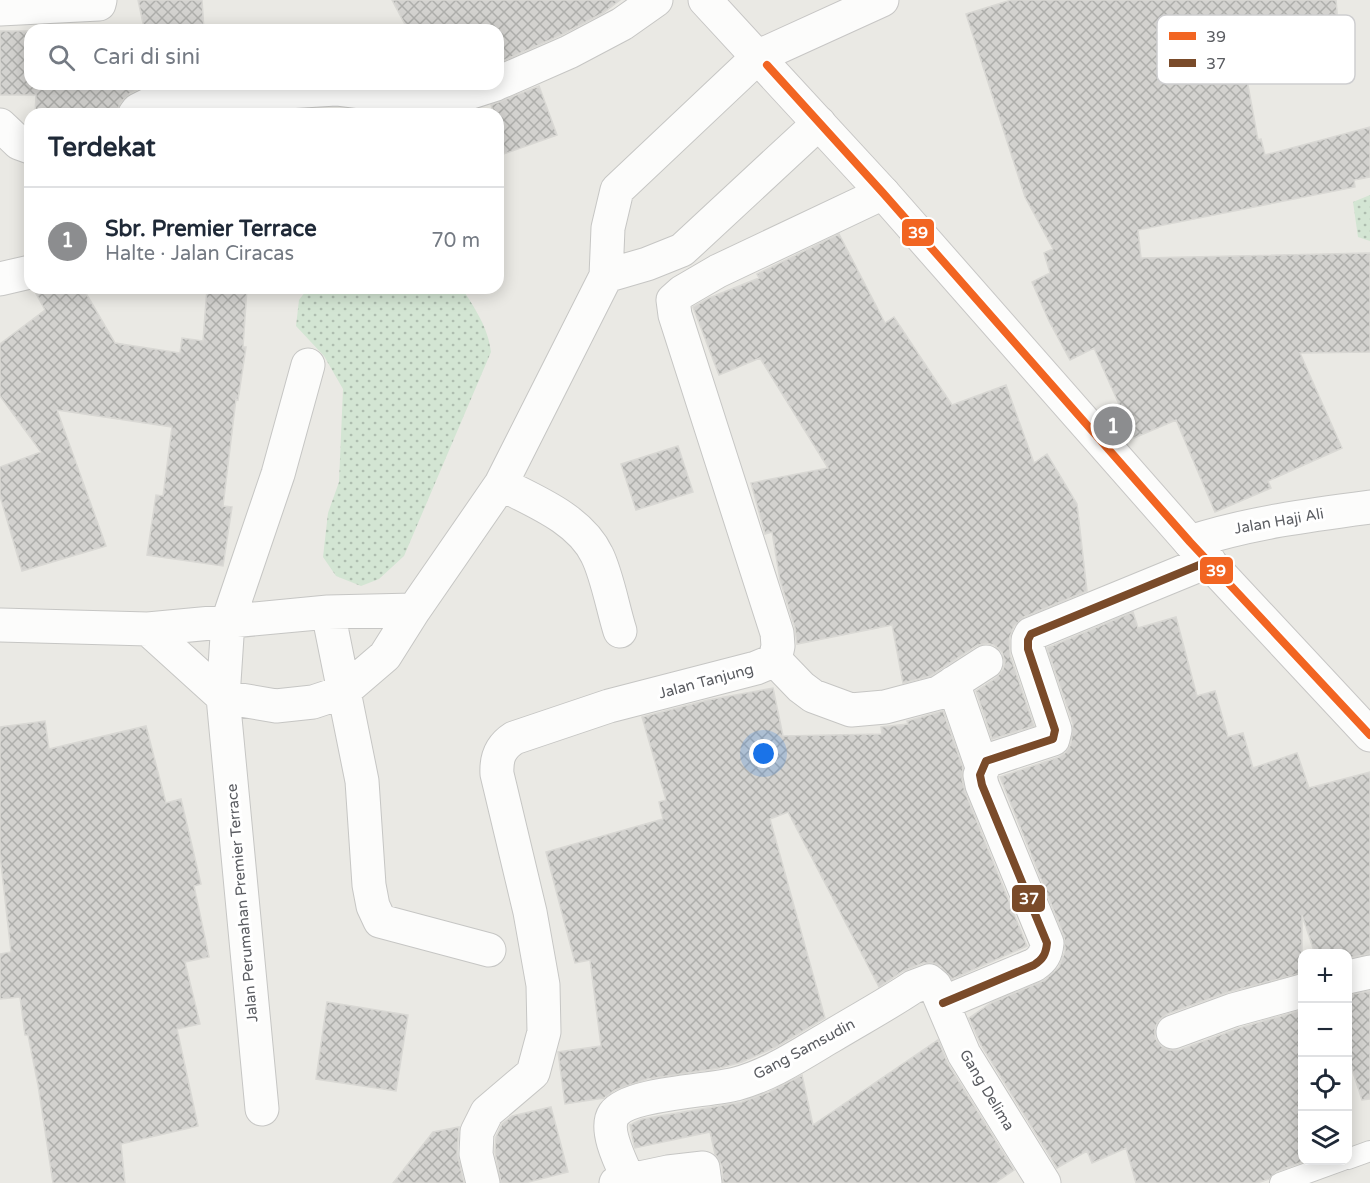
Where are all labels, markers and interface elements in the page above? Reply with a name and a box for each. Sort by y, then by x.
legend [1157,15,1355,84]
search box [24,24,504,90]
text: 39 [1206,27,1226,47]
icon: search [45,41,78,74]
text: Cari di sini [93,44,200,70]
text: 37 [1206,54,1226,74]
text: Terdekat [48,132,156,163]
text: Sbr. Premier Terrace [105,216,317,242]
line badge: 39 [901,218,935,247]
text: 39 [908,223,928,243]
text: 1 [61,229,74,253]
text: 70 m [431,229,480,253]
text: Halte · Jalan Ciracas [105,242,294,266]
pin: 1 [1094,404,1132,448]
street label: Jalan Haji Ali [1233,504,1325,538]
line badge: 39 [1199,556,1234,585]
text: 39 [1206,561,1226,581]
street label: Jalan Tanjung [656,660,756,702]
your location [749,739,778,768]
street label: Jalan Perumahan Premier Terrace [223,783,261,1023]
line badge: 37 [1011,884,1046,913]
text: 37 [1019,889,1039,909]
map controls [1298,949,1352,1165]
button: + [1298,949,1352,1003]
button: − [1298,1003,1352,1057]
street label: Gang Samsudin [750,1015,858,1083]
street label: Gang Delima [956,1046,1018,1134]
button: locate [1298,1057,1352,1111]
button: layers [1298,1111,1352,1165]

